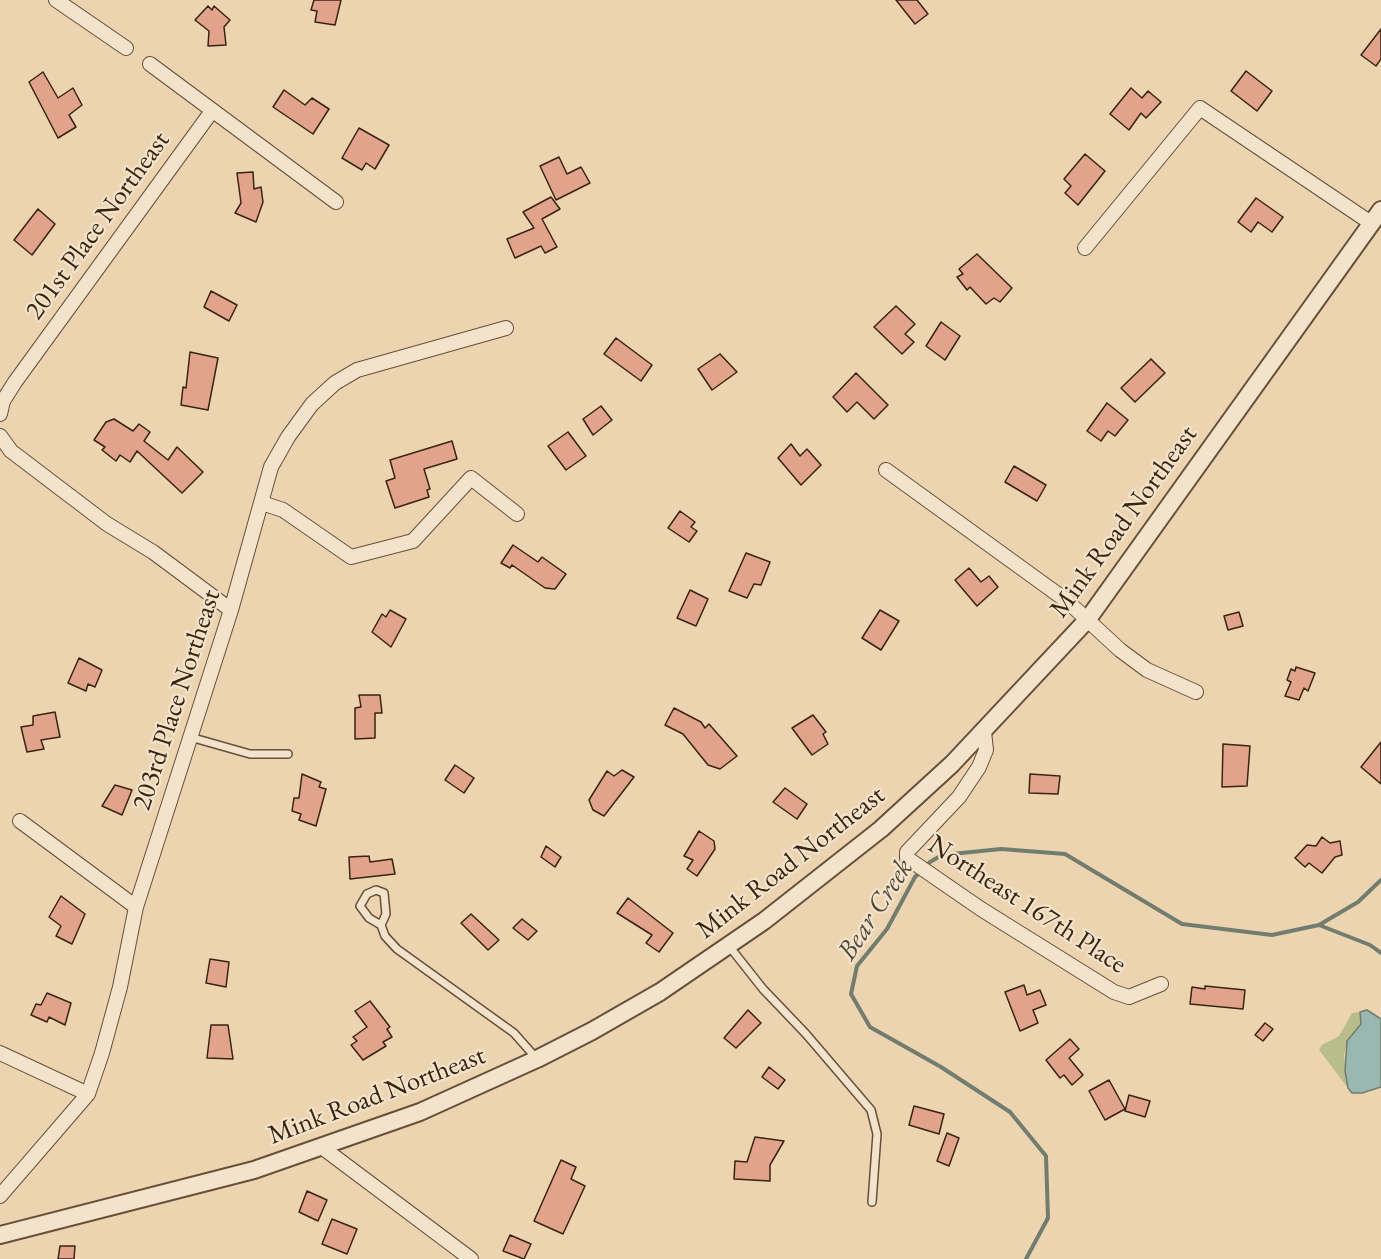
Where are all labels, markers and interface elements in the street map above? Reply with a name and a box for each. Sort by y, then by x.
street label: 201st Place Northeast [19,126,177,326]
street label: Mink Road Northeast [1043,420,1205,624]
street label: 203rd Place Northeast [126,586,228,814]
street label: Mink Road Northeast [690,779,892,947]
street label: Northeast 167th Place [922,829,1132,981]
water label: Bear Creek [831,853,921,967]
street label: Mink Road Northeast [264,1040,490,1152]

